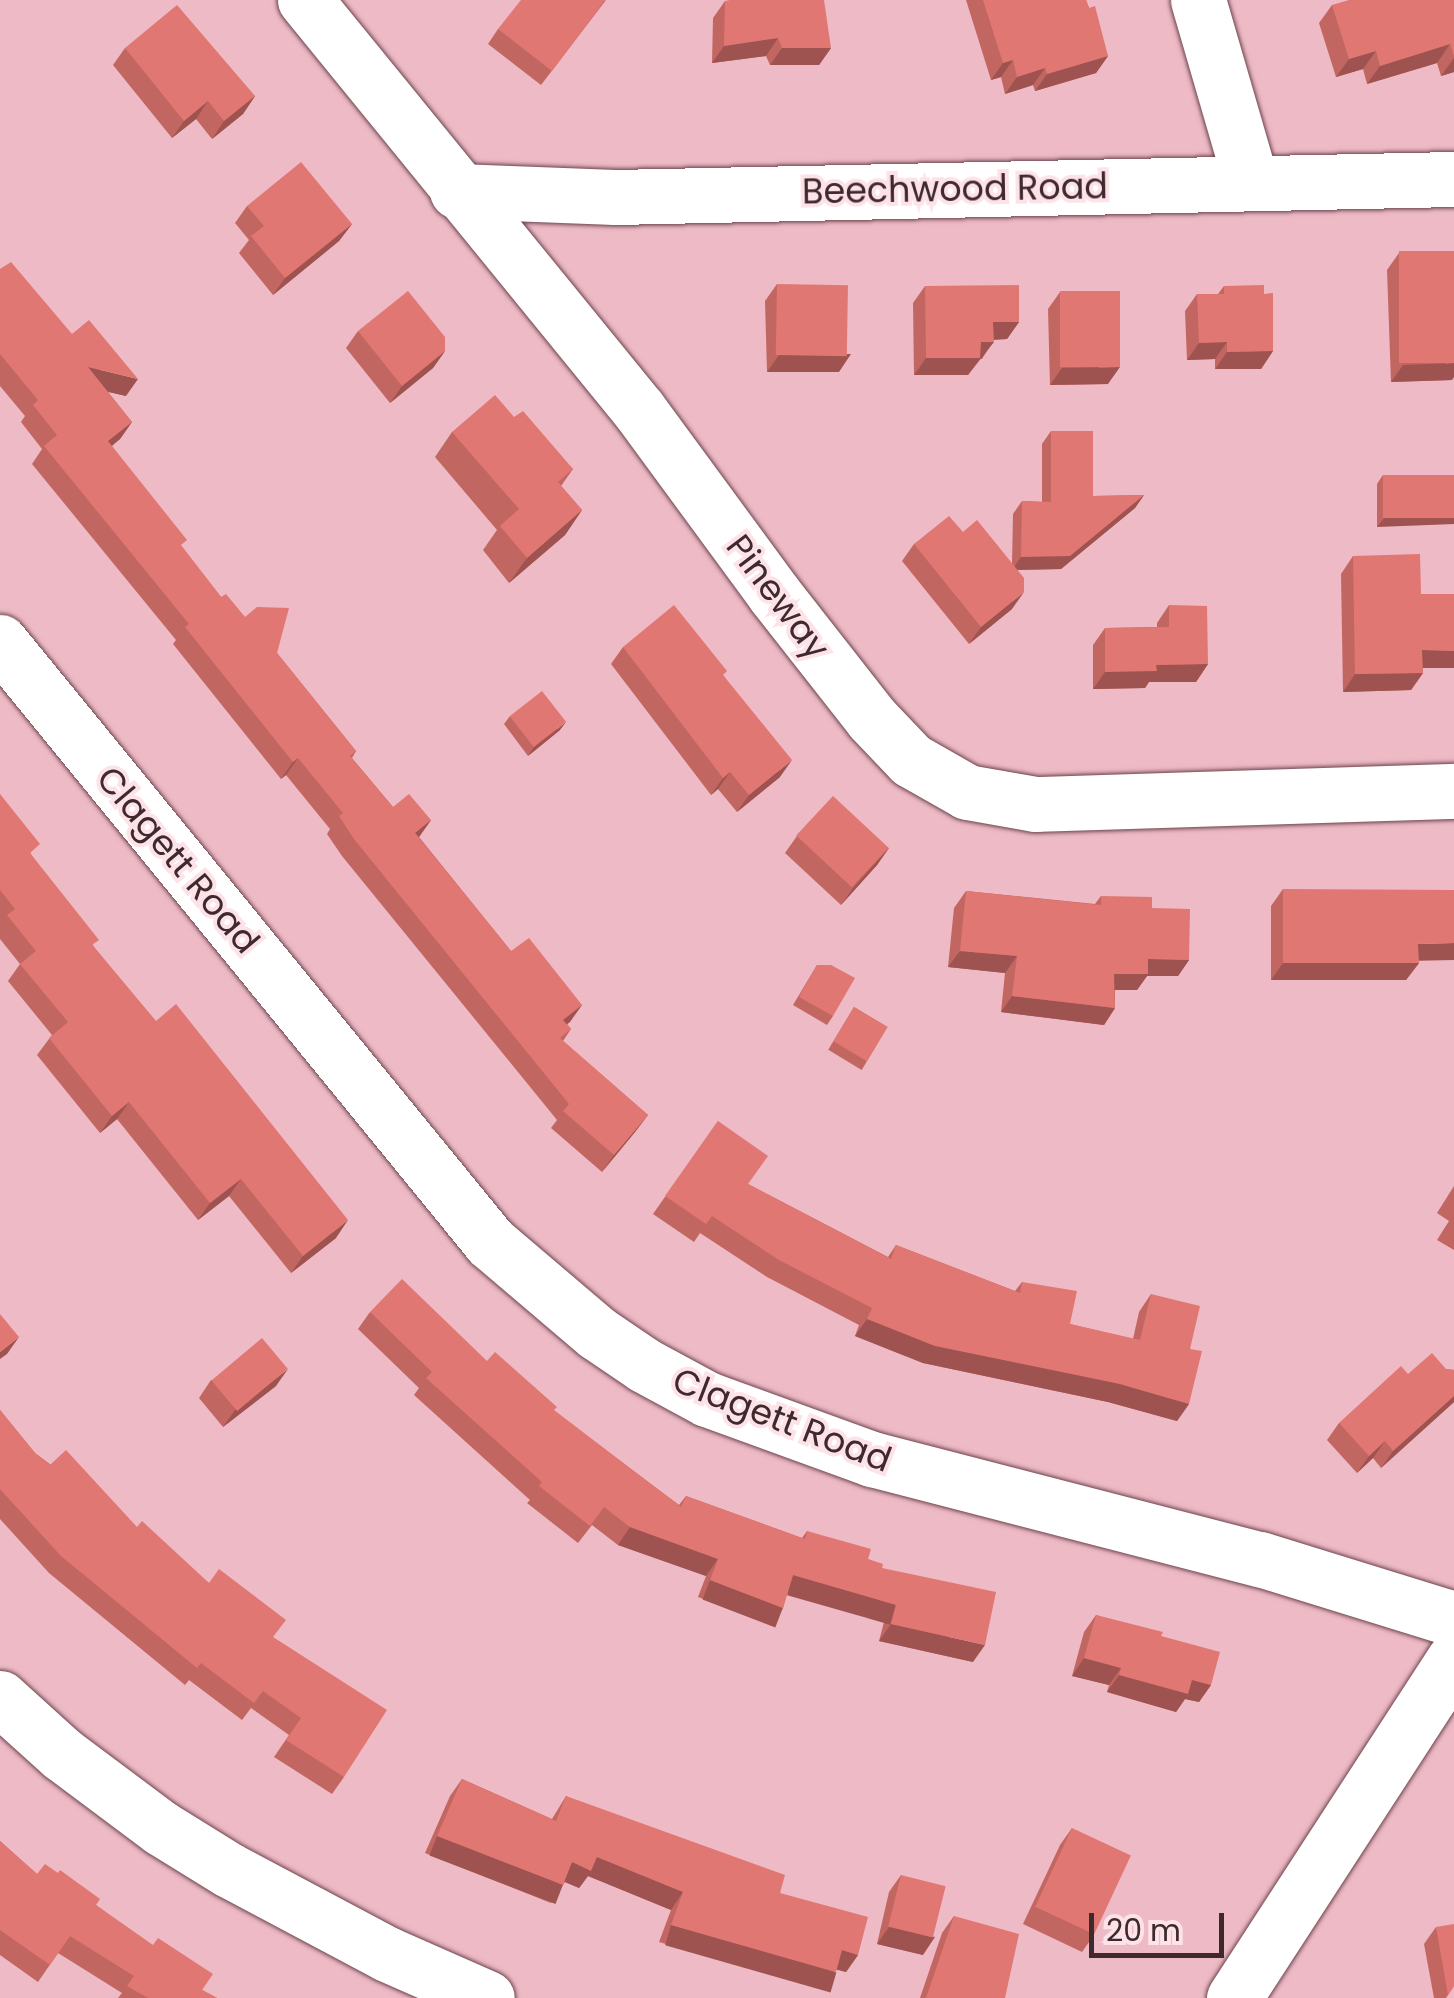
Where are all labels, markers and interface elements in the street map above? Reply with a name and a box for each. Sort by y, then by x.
street label: Beechwood Road [802,165,1108,213]
street label: Pineway [718,526,838,668]
street label: Clagett Road [88,758,268,962]
street label: Clagett Road [667,1359,897,1481]
scale bar [1094,1893,1229,1955]
text: 20 m [1106,1909,1181,1952]

